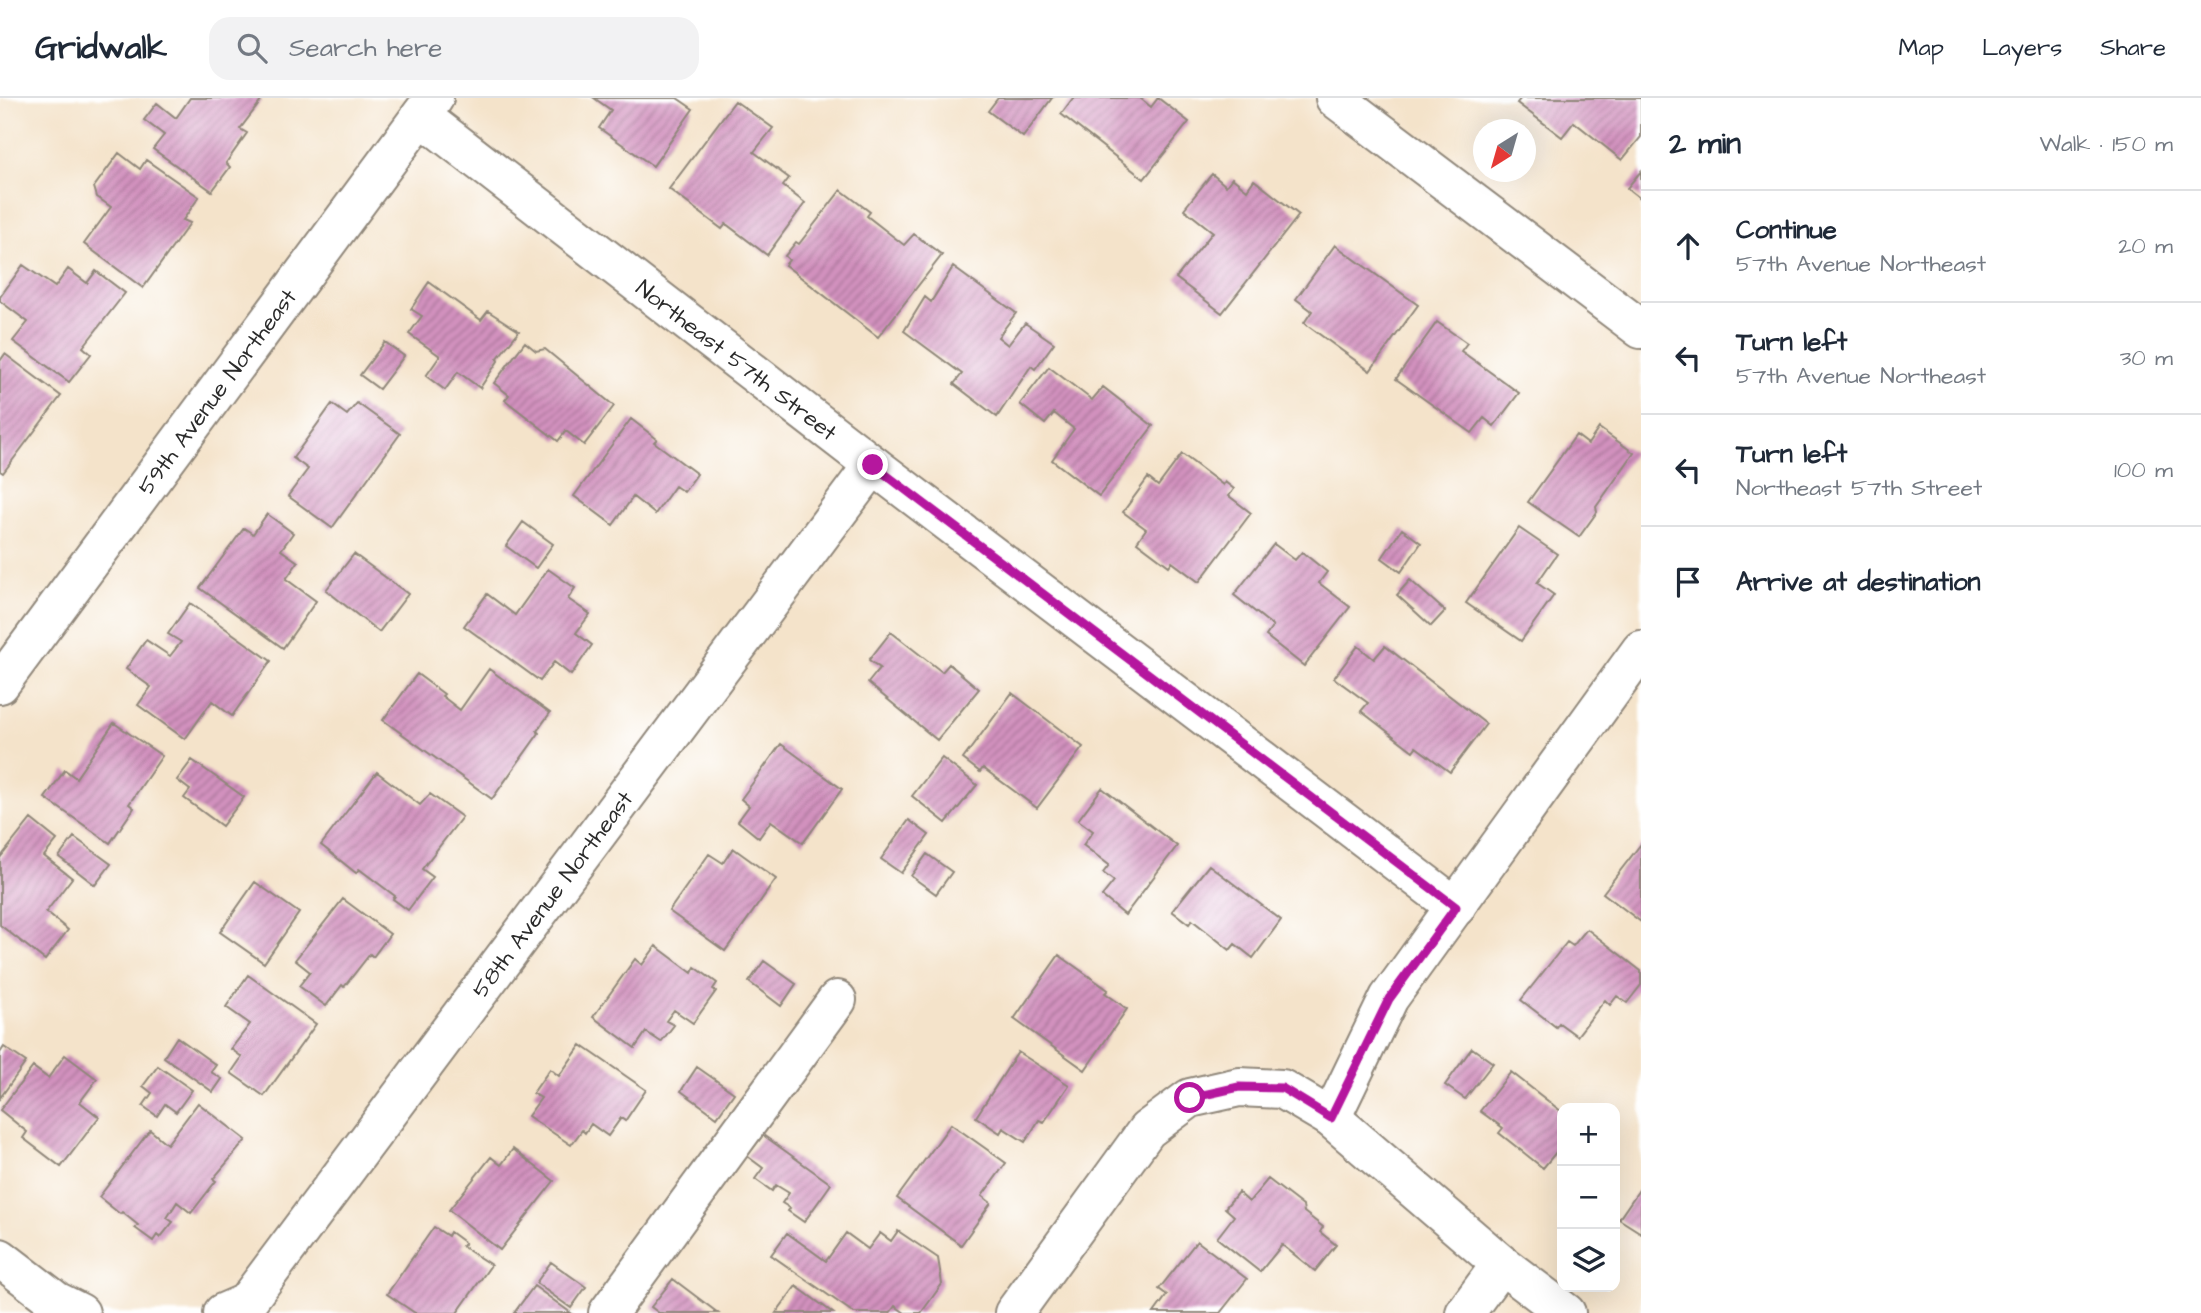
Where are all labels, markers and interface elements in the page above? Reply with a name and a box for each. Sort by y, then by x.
search box [209,17,699,80]
text: Gridwalk [35,25,167,71]
icon: search [233,29,271,67]
text: Search here [289,30,442,66]
text: Map [1899,31,1944,65]
text: Layers [1982,31,2062,65]
text: Share [2100,31,2166,65]
north arrow [1473,119,1536,182]
text: 2 min [1669,123,1741,165]
text: Walk · 150 m [2039,128,2173,160]
text: Continue [1736,212,1837,248]
icon: ahead [1669,227,1707,265]
text: 20 m [2118,230,2173,262]
text: 57th Avenue Northeast [1736,248,1986,280]
street label: Northeast 57th Street [629,273,844,449]
street label: 59th Avenue Northeast [130,282,305,502]
text: Turn left [1736,324,1847,360]
icon: left [1669,339,1707,377]
text: 30 m [2120,342,2173,374]
text: 57th Avenue Northeast [1736,360,1986,392]
text: Turn left [1736,436,1847,472]
route end [857,449,888,480]
icon: left [1669,451,1707,489]
text: 100 m [2114,454,2173,486]
text: Northeast 57th Street [1736,472,1982,504]
icon: arrive [1669,563,1707,601]
text: Arrive at destination [1736,564,1981,600]
street label: 58th Avenue Northeast [465,784,641,1005]
route start [1174,1082,1205,1113]
map controls [1557,1103,1620,1292]
button: + [1557,1103,1620,1166]
button: − [1557,1166,1620,1229]
button: layers [1557,1229,1620,1292]

